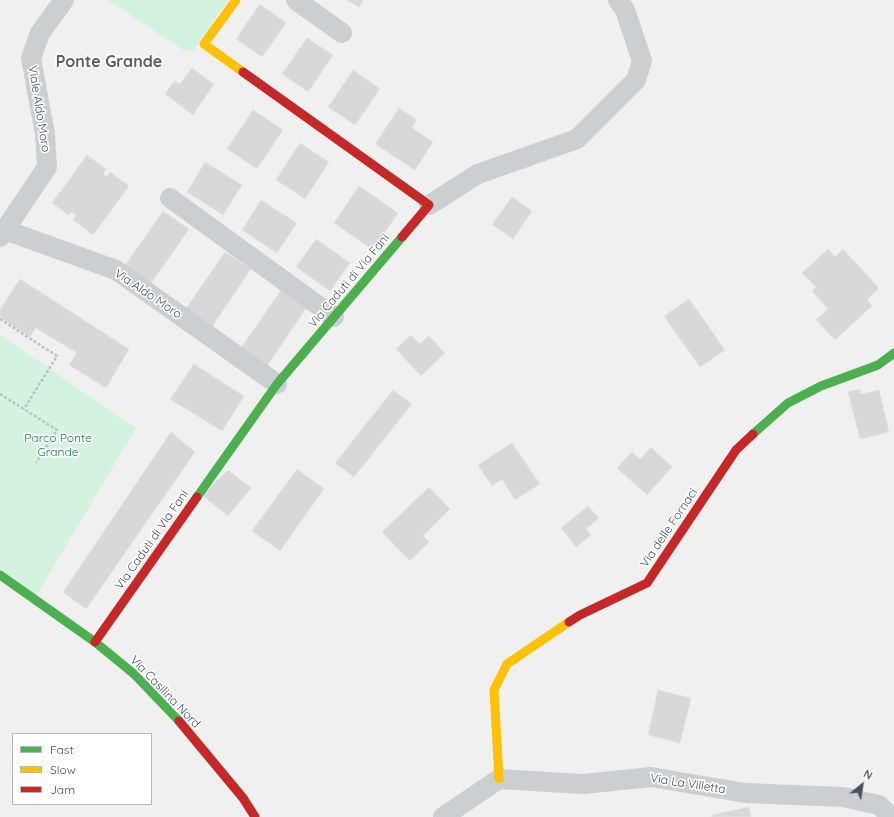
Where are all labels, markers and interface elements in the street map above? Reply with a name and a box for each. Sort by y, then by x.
district label: Ponte Grande [56,52,162,72]
street label: Viale Aldo Moro [25,65,53,153]
street label: Via Caduti di Via Fani [306,231,392,331]
street label: Via Aldo Moro [112,266,184,322]
park label: Parco Ponte Grande [24,431,92,459]
street label: Via delle Fornaci [637,486,701,570]
street label: Via Caduti di Via Fani [112,488,192,592]
street label: Via Casilina Nord [127,653,203,731]
legend [12,733,152,805]
text: Fast [50,742,74,757]
text: Slow [50,762,76,777]
north arrow [842,765,882,805]
text: N [861,767,875,783]
street label: Via La Villetta [649,771,727,797]
text: Jam [50,782,75,797]

